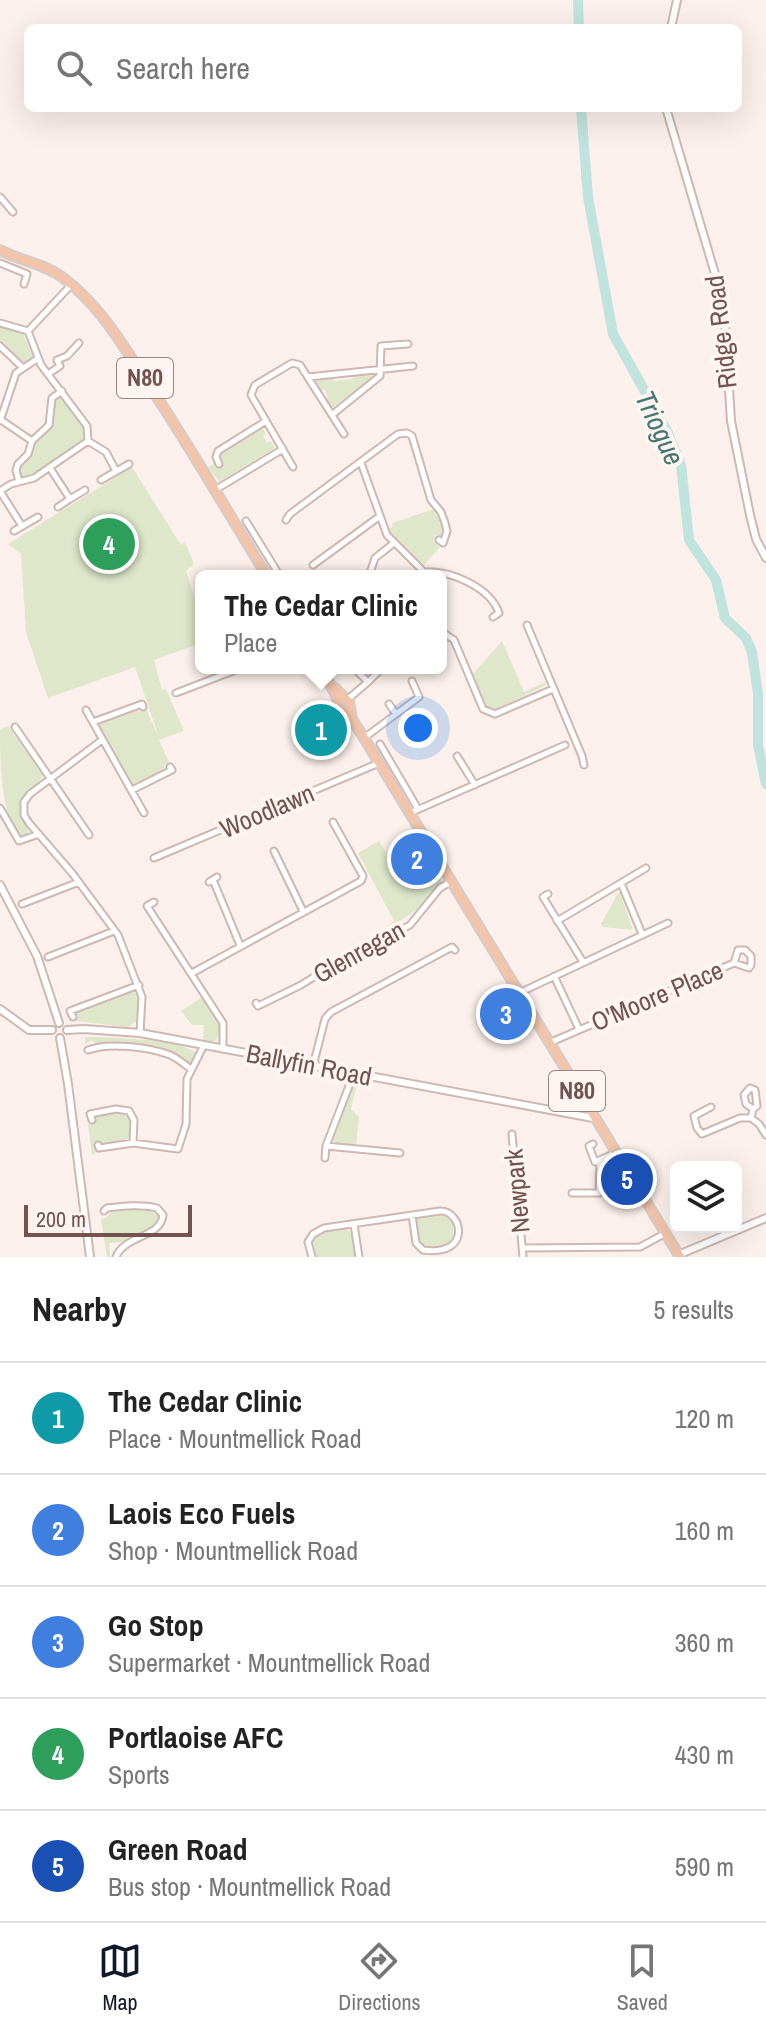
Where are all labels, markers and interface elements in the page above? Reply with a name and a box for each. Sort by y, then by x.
search box [24,24,742,112]
icon: search [52,46,96,90]
text: Search here [116,48,250,88]
street label: Ridge Road [696,273,745,391]
road number: N80 [117,358,173,398]
water label: Triogue [626,385,694,471]
pin: 4 [83,514,135,574]
popup [195,570,447,674]
text: The Cedar Clinic [224,585,418,625]
text: Place [224,625,277,660]
pin: 1 [295,700,347,760]
your location [398,708,438,748]
street label: Woodlawn [214,775,319,846]
pin: 2 [391,829,443,889]
street label: Glenregan [307,912,411,991]
street label: O'Moore Place [585,952,728,1039]
pin: 3 [480,984,532,1044]
street label: Ballyfin Road [244,1035,375,1094]
road number: N80 [549,1071,605,1111]
street label: Newpark [495,1147,538,1234]
pin: 5 [601,1149,653,1209]
map controls [670,1161,742,1233]
button: layers [670,1161,742,1233]
scale bar [24,1201,192,1237]
text: 200 m [36,1204,86,1234]
text: Nearby [32,1286,127,1332]
text: 5 results [653,1292,734,1327]
text: The Cedar Clinic [108,1381,302,1421]
text: 1 [52,1401,64,1436]
text: 120 m [675,1401,734,1436]
text: Place · Mountmellick Road [108,1421,362,1456]
text: Laois Eco Fuels [108,1493,295,1533]
text: 2 [52,1513,64,1548]
text: 160 m [675,1513,734,1548]
text: Shop · Mountmellick Road [108,1533,358,1568]
text: Go Stop [108,1605,204,1645]
text: 3 [52,1625,64,1660]
text: 360 m [675,1625,734,1660]
text: Supermarket · Mountmellick Road [108,1645,430,1680]
text: Portlaoise AFC [108,1717,283,1757]
text: 4 [52,1737,64,1772]
text: 430 m [675,1737,734,1772]
text: Sports [108,1757,170,1792]
text: Green Road [108,1829,247,1869]
text: 5 [52,1849,64,1884]
text: 590 m [675,1849,734,1884]
text: Bus stop · Mountmellick Road [108,1869,391,1904]
tab: Map [98,1939,142,2017]
tab: Directions [338,1939,421,2017]
tab: Saved [617,1939,668,2017]

